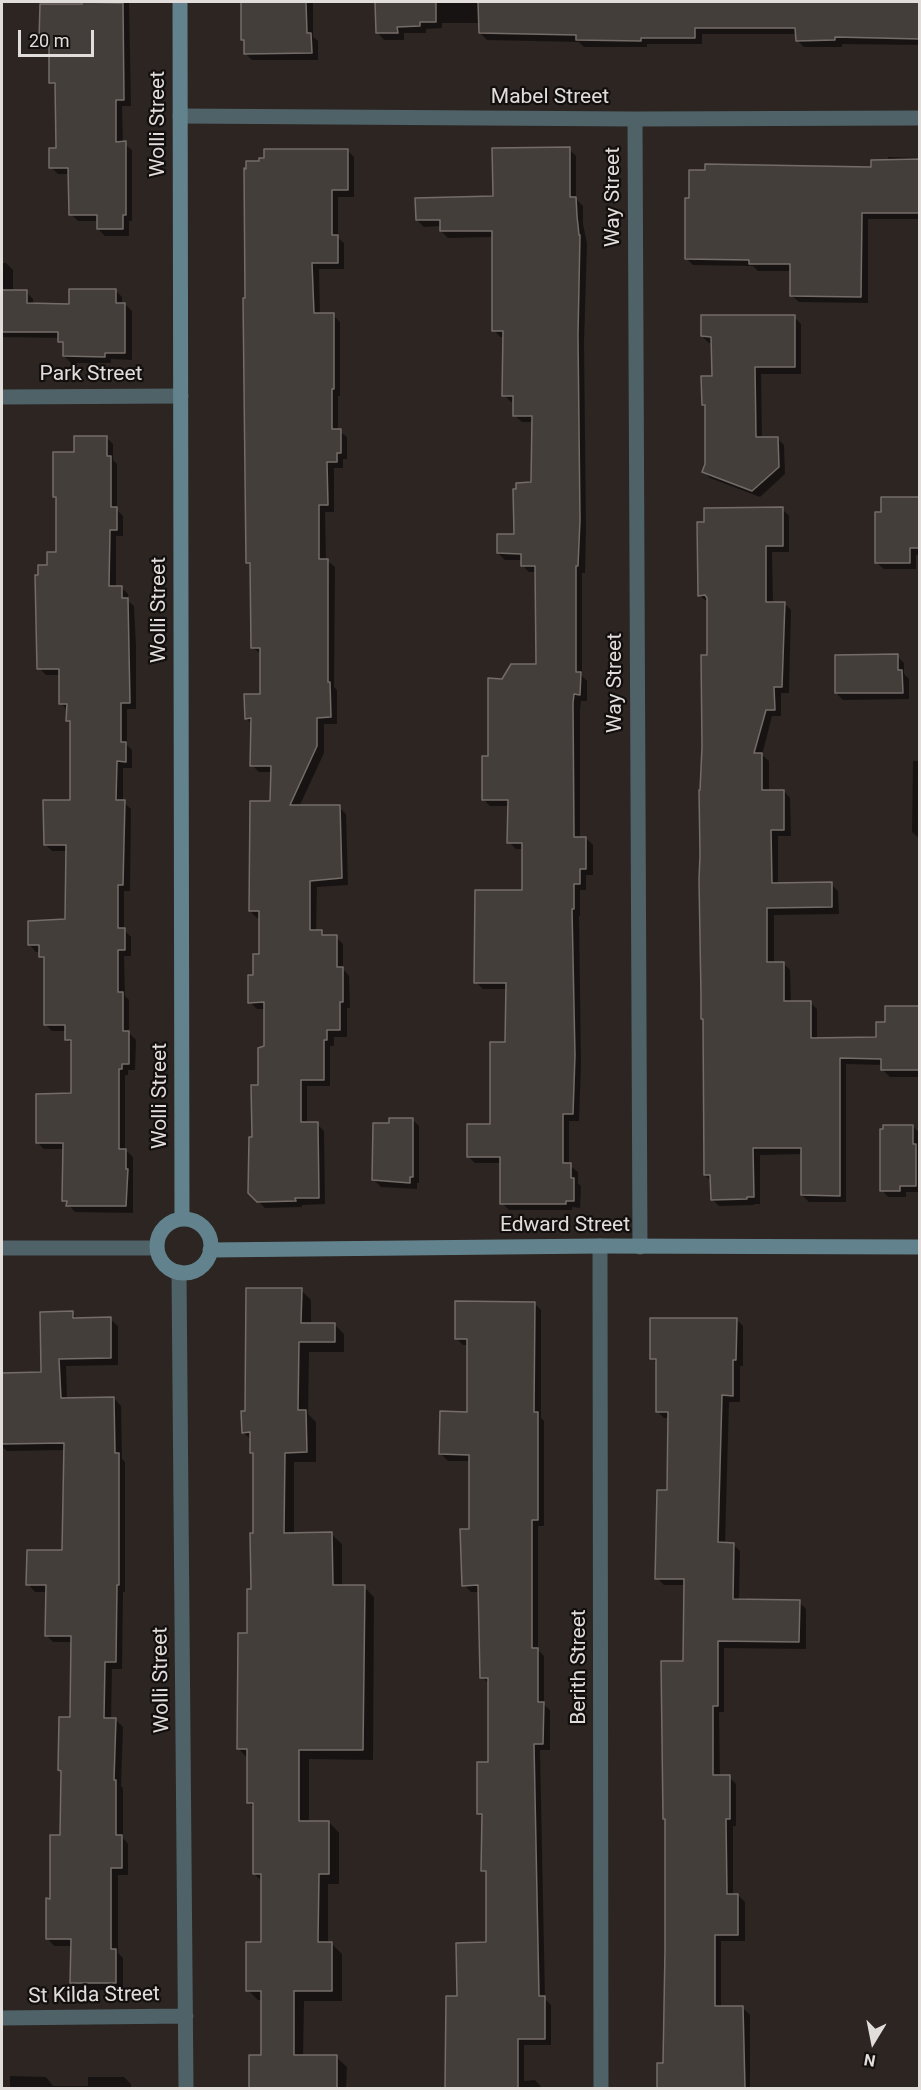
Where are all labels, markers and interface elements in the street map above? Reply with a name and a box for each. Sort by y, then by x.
scale bar [21,18,98,56]
text: 20 m [29,30,69,51]
street label: Wolli Street [146,71,172,177]
street label: Mabel Street [491,85,609,111]
street label: Way Street [601,147,627,247]
street label: Park Street [40,362,142,388]
street label: Wolli Street [147,557,173,663]
street label: Way Street [603,633,629,733]
street label: Wolli Street [148,1043,174,1149]
street label: Edward Street [500,1213,630,1239]
street label: Berith Street [567,1609,593,1725]
street label: Wolli Street [148,1627,176,1733]
street label: St Kilda Street [28,1982,160,2010]
north arrow [843,2012,903,2072]
text: N [863,2050,877,2071]

